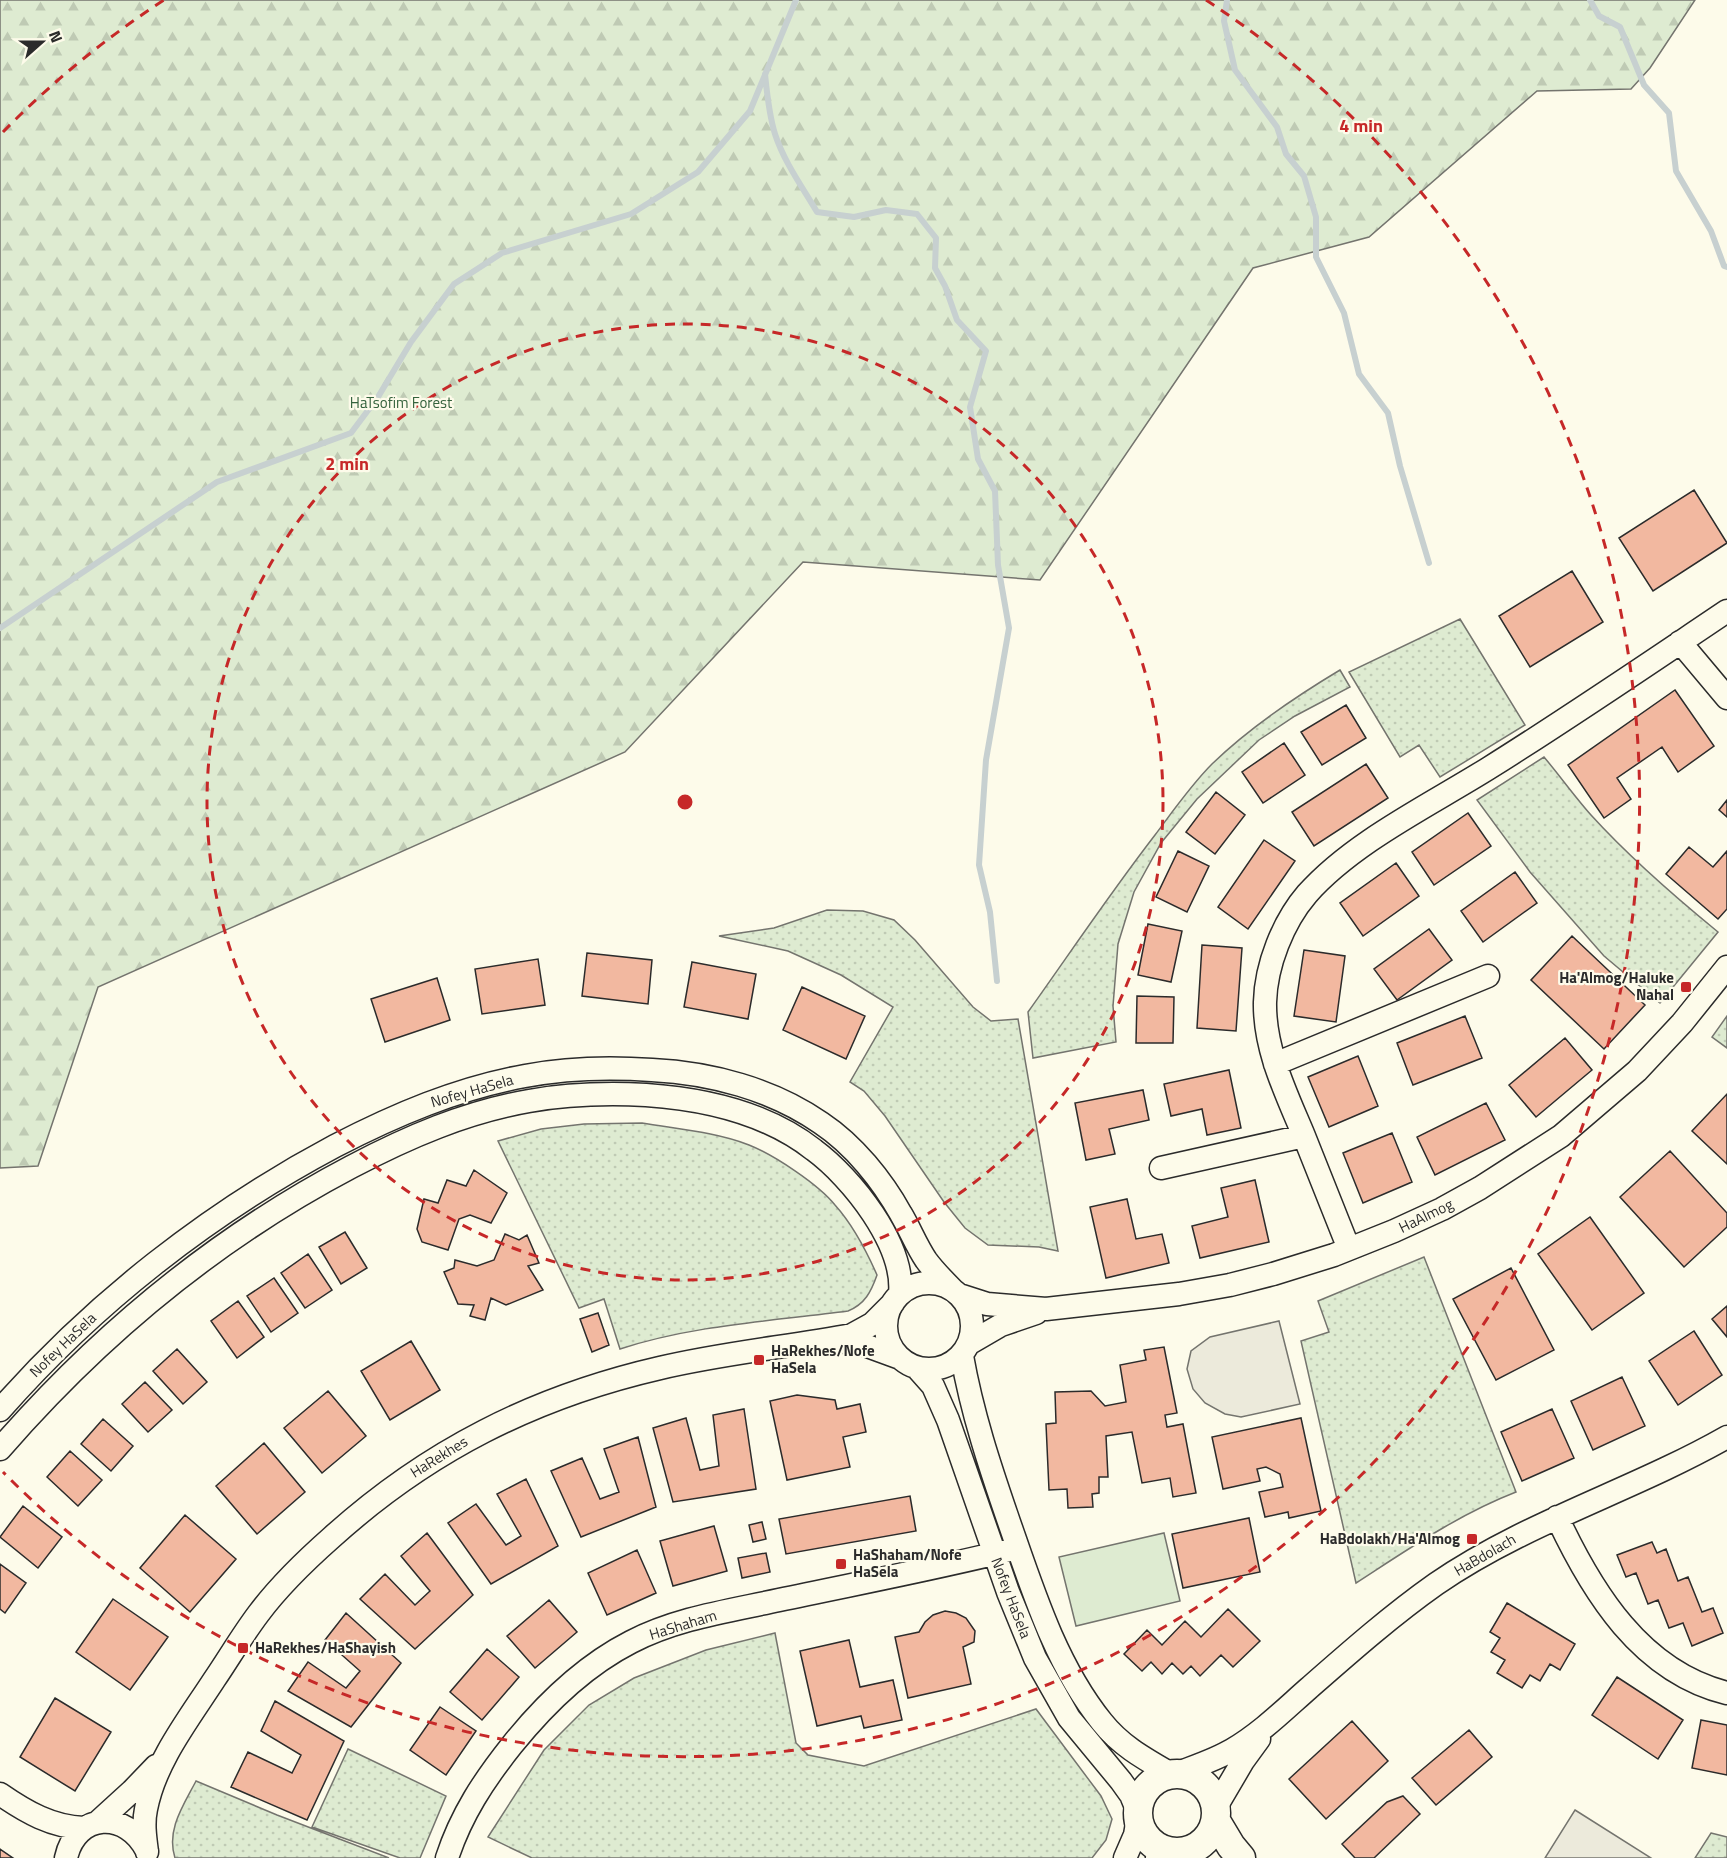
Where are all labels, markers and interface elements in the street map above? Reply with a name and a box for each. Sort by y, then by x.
north arrow [12,12,72,72]
text: N [43,27,69,46]
text: 4 min [1339,112,1383,139]
park label: HaTsofim Forest [350,391,453,414]
text: 2 min [325,450,369,477]
centre of rings [675,792,695,812]
place label: Ha'Almog/Haluke Nahal [1559,966,1674,1006]
marker: Ha'Almog/Haluke Nahal [1679,980,1693,994]
street label: Nofey HaSela [428,1068,516,1113]
street label: HaAlmog [1395,1192,1457,1239]
street label: Nofey HaSela [24,1306,102,1382]
place label: HaRekhes/Nofe HaSela [771,1339,875,1379]
marker: HaRekhes/Nofe HaSela [752,1353,766,1367]
street label: HaRekhes [405,1430,472,1483]
place label: HaBdolakh/Ha'Almog [1320,1527,1460,1550]
street label: HaBdolach [1449,1528,1520,1582]
marker: HaBdolakh/Ha'Almog [1465,1532,1479,1546]
place label: HaShaham/Nofe HaSela [853,1543,962,1583]
street label: Nofey HaSela [985,1554,1038,1642]
marker: HaShaham/Nofe HaSela [834,1557,848,1571]
street label: HaShaham [646,1603,719,1646]
place label: HaRekhes/HaShayish [255,1636,396,1659]
marker: HaRekhes/HaShayish [236,1641,250,1655]

